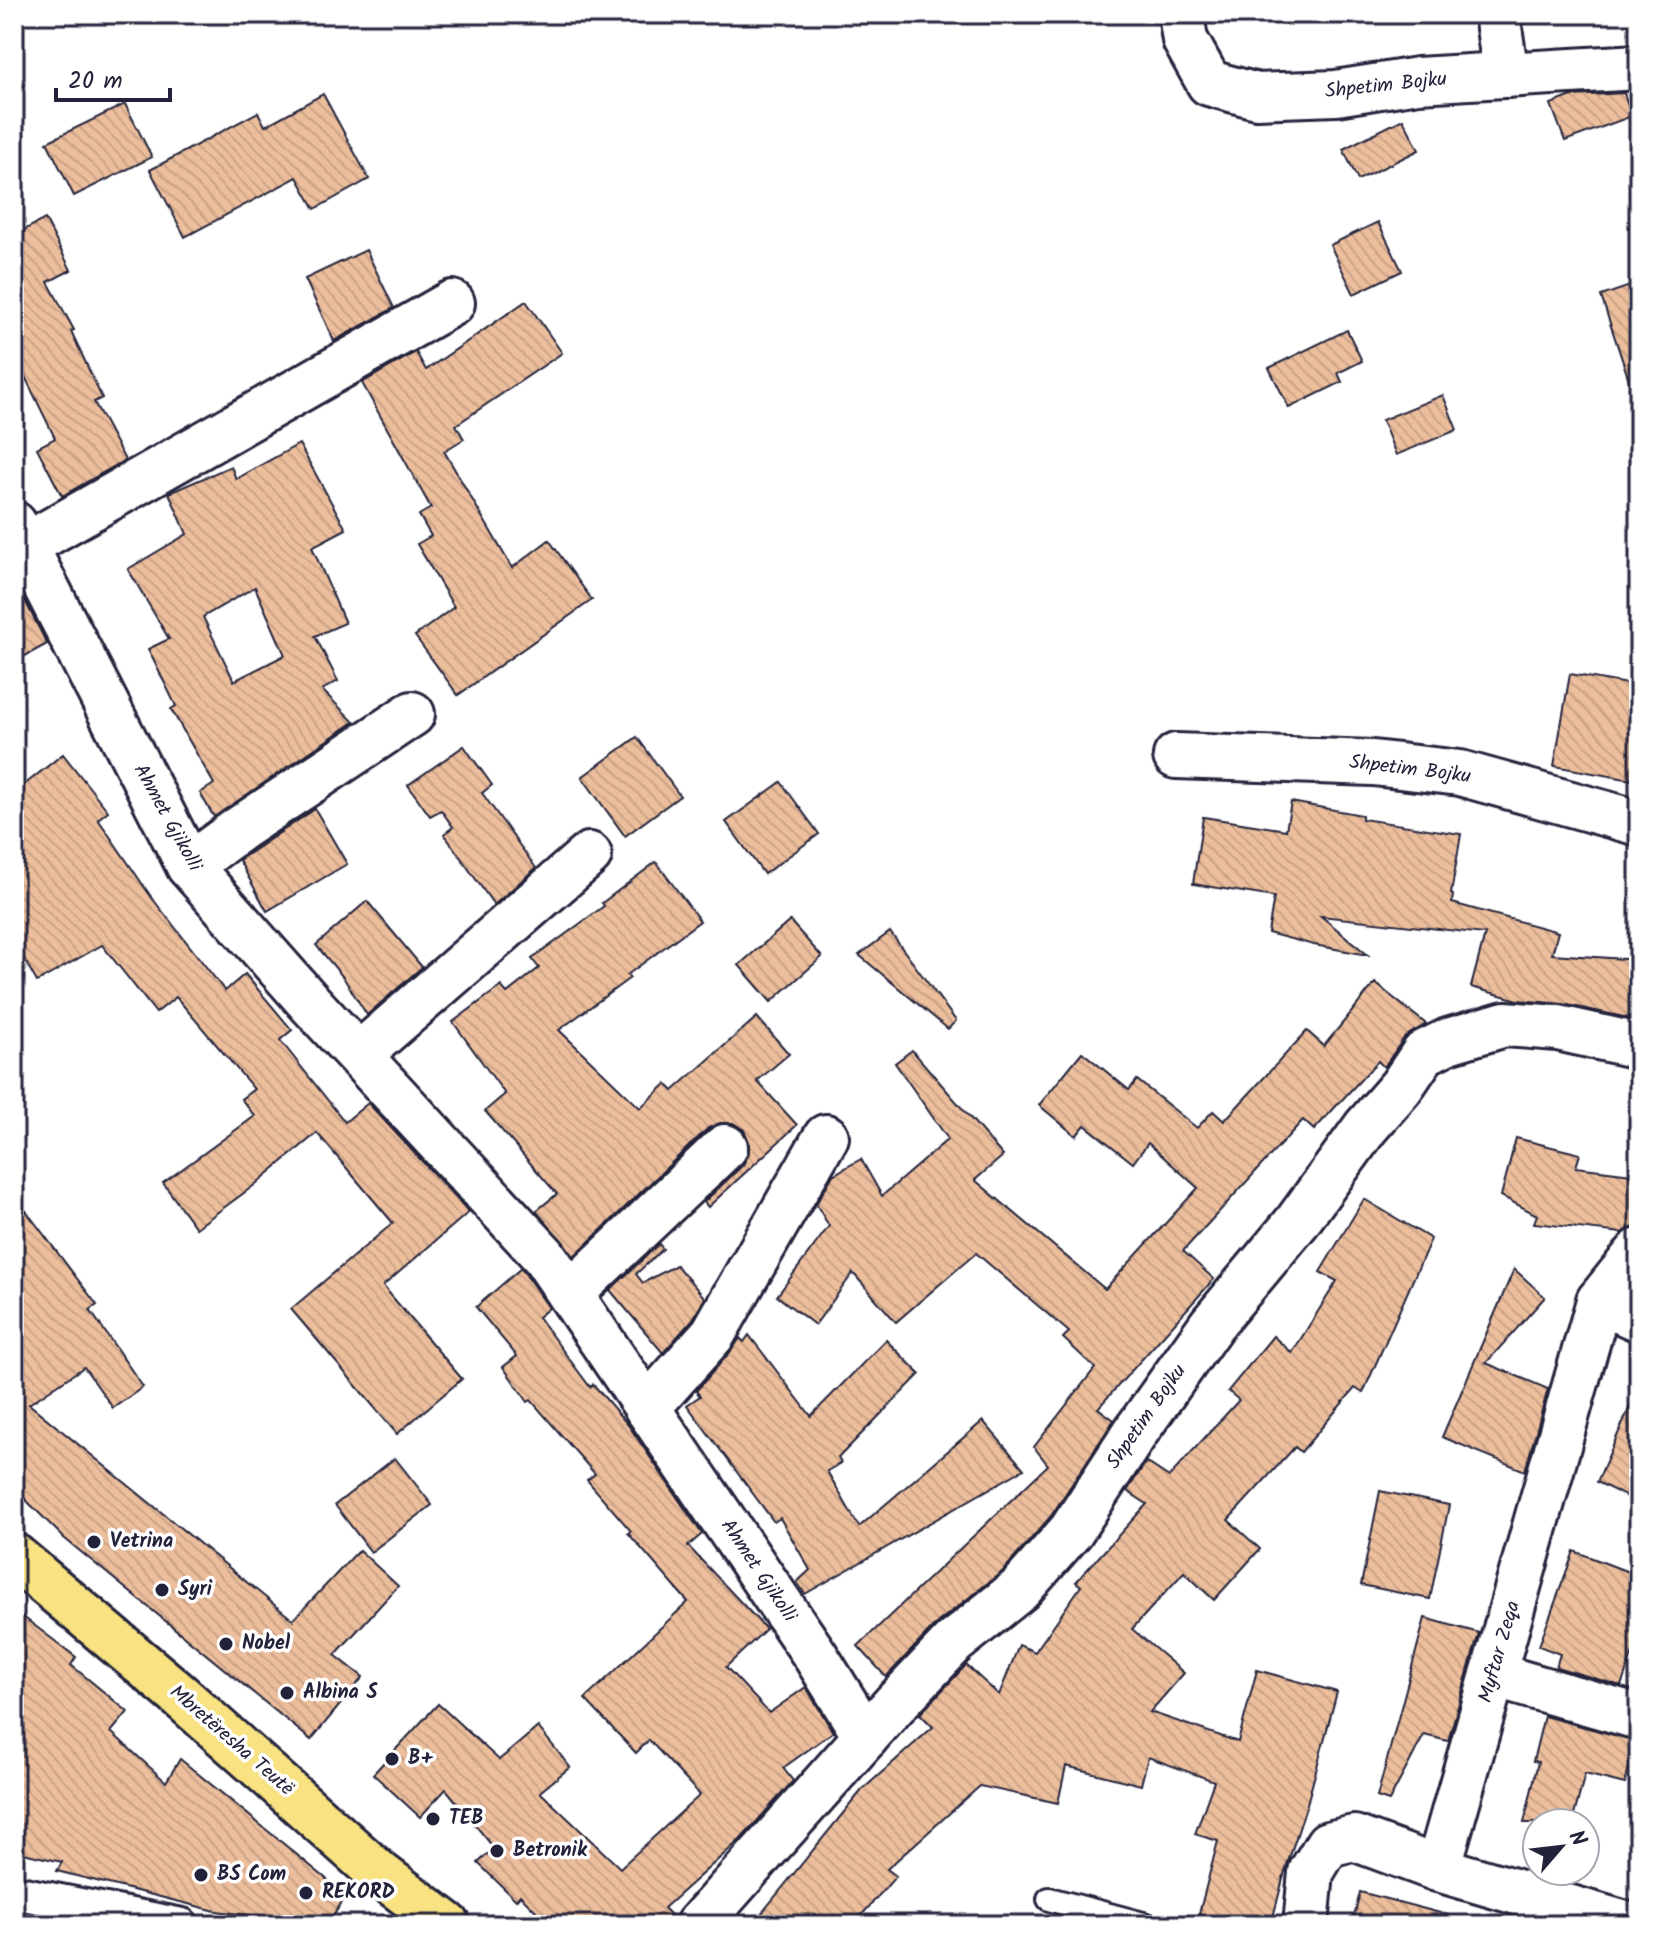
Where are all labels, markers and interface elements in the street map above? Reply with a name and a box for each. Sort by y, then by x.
scale bar [56,52,170,102]
text: 20 m [68,62,123,101]
street label: Shpetim Bojku [1324,64,1449,108]
street label: Shpetim Bojku [1347,747,1473,793]
street label: Ahmet Gjikolli [124,758,210,879]
street label: Shpetim Bojku [1099,1357,1195,1476]
street label: Ahmet Gjikolli [712,1513,805,1630]
place label: Vetrina [110,1526,173,1558]
marker: Vetrina [85,1533,103,1551]
place label: Syri [178,1574,213,1606]
marker: Syri [153,1581,171,1599]
street label: Myftar Zeqa [1470,1597,1530,1707]
place label: Nobel [242,1628,291,1660]
marker: Nobel [217,1635,235,1653]
place label: Albina S [303,1677,378,1709]
street label: Mbretëresha Teutë [161,1678,301,1805]
marker: Albina S [278,1684,296,1702]
place label: B+ [408,1743,433,1775]
marker: B+ [383,1750,401,1768]
place label: TEB [449,1803,483,1835]
north arrow [1521,1807,1601,1887]
marker: TEB [424,1810,442,1828]
text: N [1558,1824,1595,1853]
place label: Betronik [513,1835,588,1867]
marker: Betronik [488,1842,506,1860]
place label: BS Com [217,1859,286,1891]
marker: BS Com [192,1866,210,1884]
place label: REKORD [322,1877,395,1909]
marker: REKORD [297,1884,315,1902]

